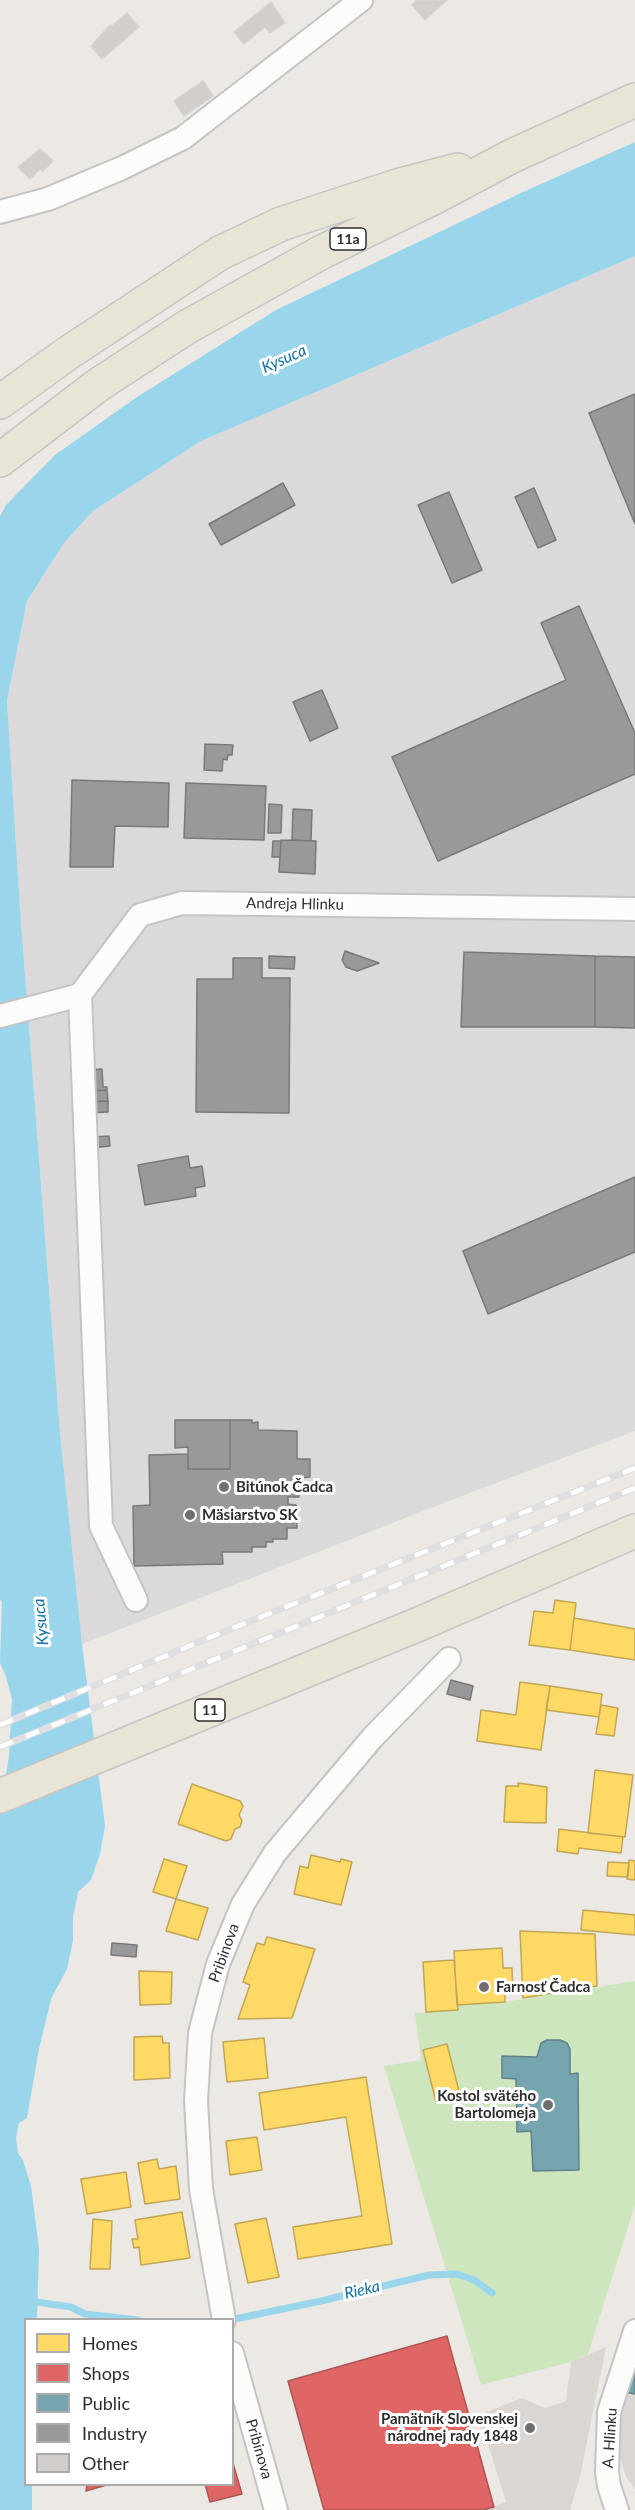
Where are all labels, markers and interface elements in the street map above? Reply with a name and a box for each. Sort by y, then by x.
road number: 11a [330,228,366,250]
water label: Kysuca [259,341,309,377]
street label: Andreja Hlinku [246,894,344,914]
place label: Bitúnok Čadca [236,1478,333,1496]
marker: Bitúnok Čadca [217,1480,231,1494]
place label: Mäsiarstvo SK [202,1506,298,1524]
marker: Mäsiarstvo SK [183,1508,197,1522]
water label: Kysuca [29,1598,53,1646]
road number: 11 [195,1699,225,1721]
street label: Pribinova [205,1921,243,1985]
place label: Farnosť Čadca [496,1978,590,1996]
marker: Farnosť Čadca [477,1980,491,1994]
place label: Kostol svätého Bartolomeja [437,2087,536,2122]
marker: Kostol svätého Bartolomeja [541,2098,555,2112]
water label: Rieka [342,2277,382,2303]
legend [24,2318,234,2486]
text: Homes [82,2332,138,2354]
text: Shops [82,2362,130,2384]
text: Public [82,2392,130,2414]
street label: A. Hlinku [599,2407,621,2469]
place label: Pamätník Slovenskej národnej rady 1848 [381,2410,518,2445]
street label: Pribinova [242,2417,276,2481]
marker: Pamätník Slovenskej národnej rady 1848 [523,2421,537,2435]
text: Industry [82,2422,147,2444]
text: Other [82,2452,129,2474]

